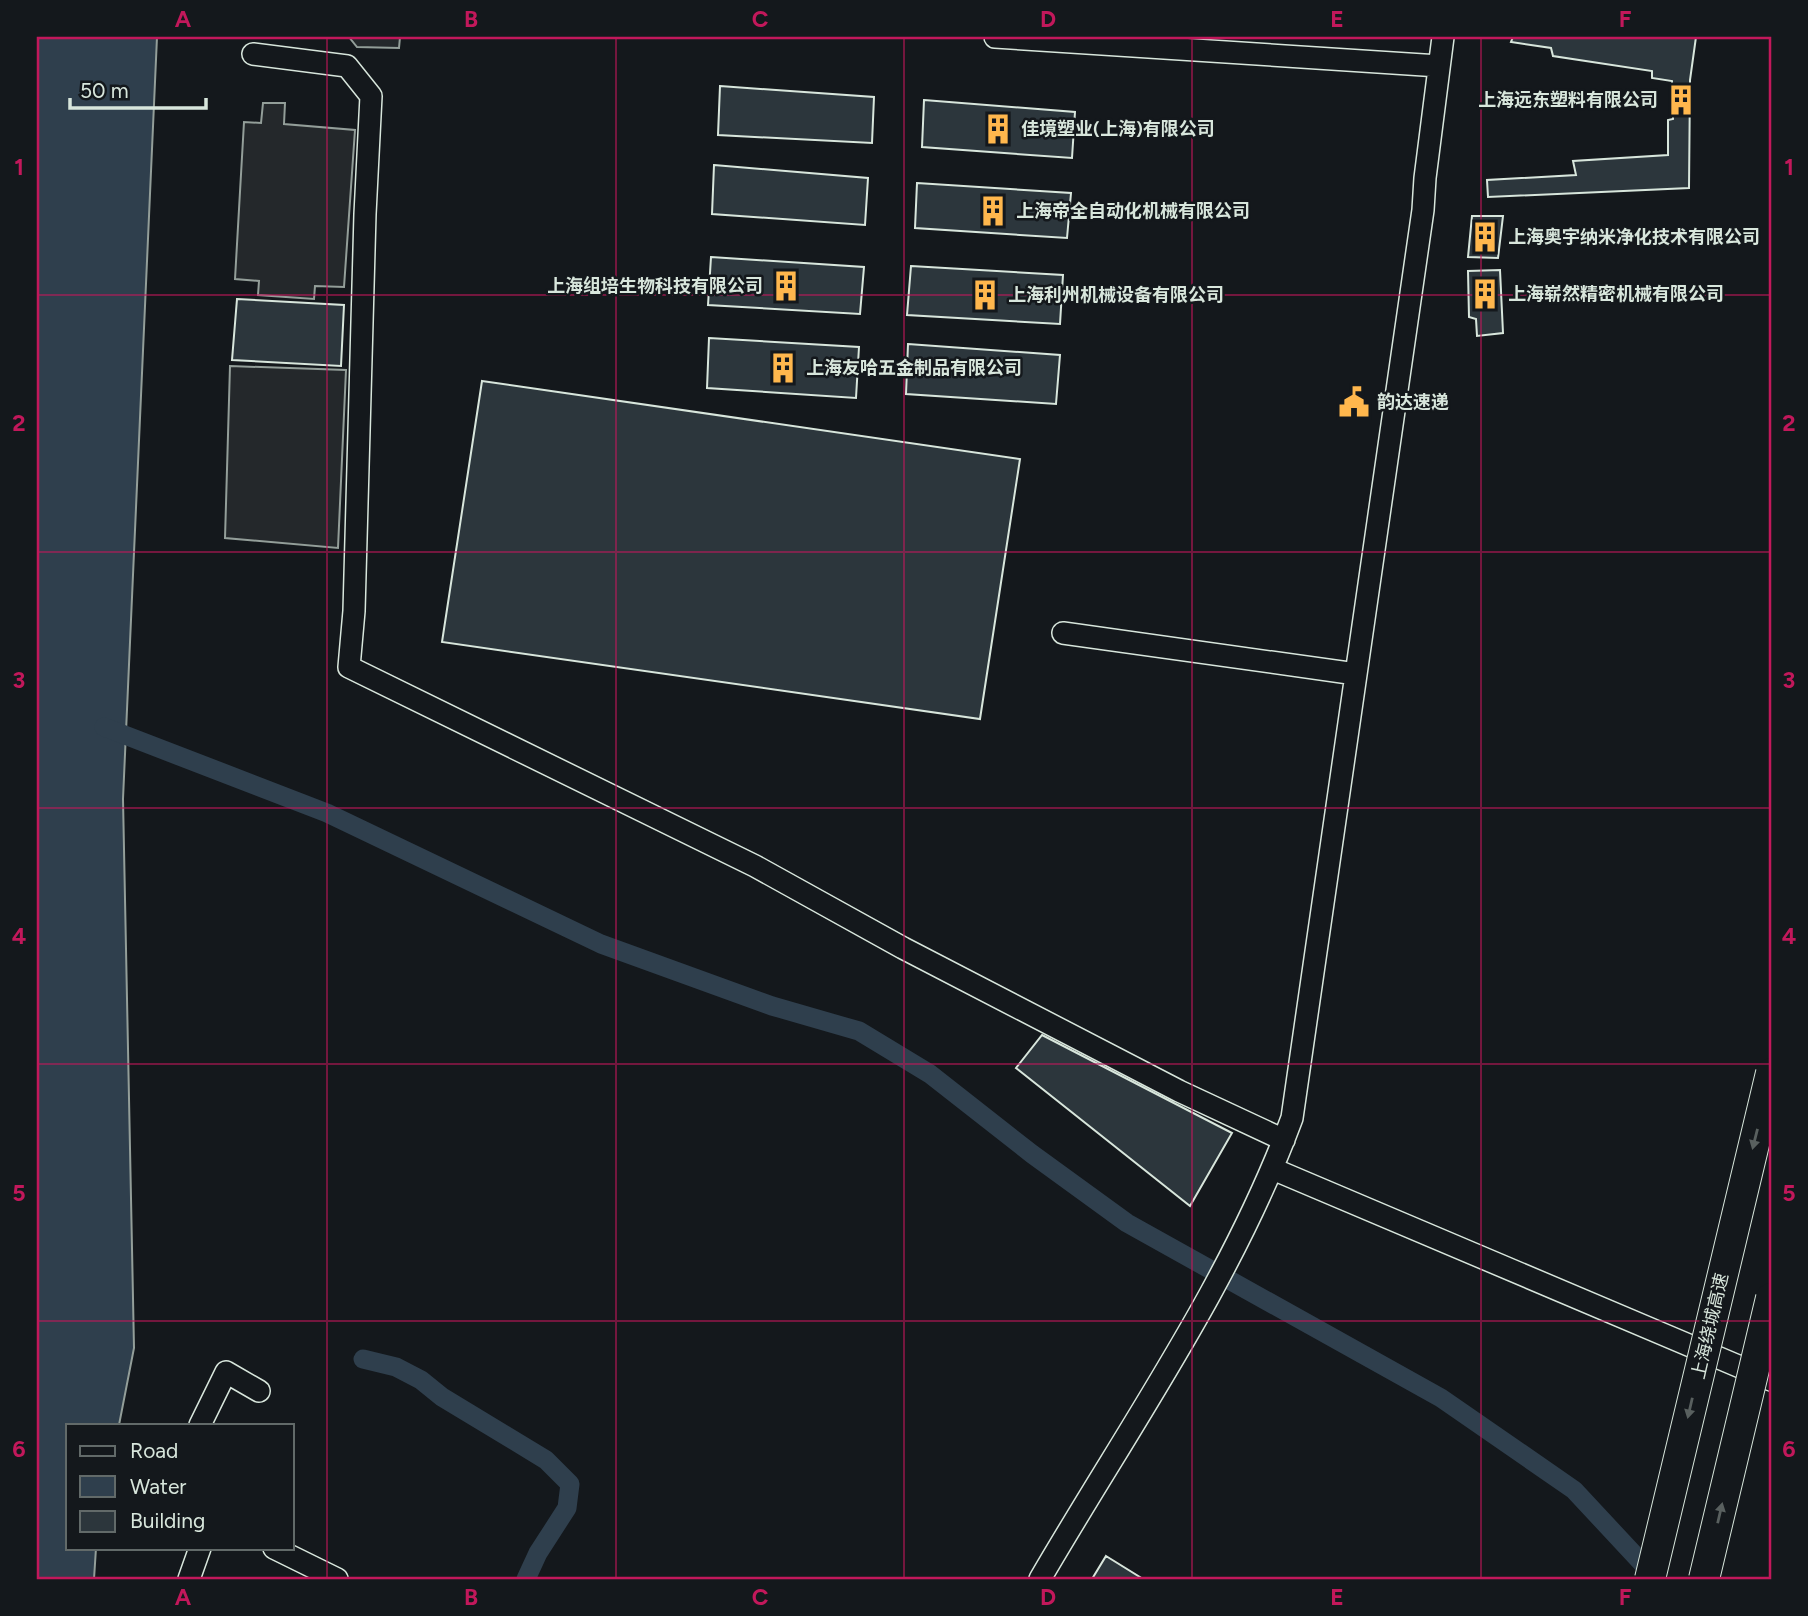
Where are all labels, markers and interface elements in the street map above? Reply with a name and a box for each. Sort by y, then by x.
text: A [175,5,192,33]
text: B [464,5,478,33]
text: C [752,5,769,33]
text: D [1040,5,1056,33]
text: E [1330,5,1344,33]
text: F [1619,5,1632,33]
scale bar [70,66,206,110]
text: 50 m [80,78,129,103]
building icon: 上海远东塑料有限公司 [1664,83,1698,117]
place label: 上海远东塑料有限公司 [1478,89,1658,111]
building icon: 佳境塑业(上海)有限公司 [981,112,1015,146]
place label: 佳境塑业(上海)有限公司 [1021,118,1215,140]
text: 1 [14,153,24,181]
text: 1 [1784,153,1794,181]
building icon: 上海帝全自动化机械有限公司 [976,194,1010,228]
place label: 上海帝全自动化机械有限公司 [1016,200,1250,222]
building icon: 上海奥宇纳米净化技术有限公司 [1468,220,1502,254]
place label: 上海奥宇纳米净化技术有限公司 [1508,226,1760,248]
building icon: 上海组培生物科技有限公司 [769,269,803,303]
place label: 上海组培生物科技有限公司 [547,275,763,297]
building icon: 上海崭然精密机械有限公司 [1468,277,1502,311]
building icon: 上海利州机械设备有限公司 [968,278,1002,312]
place label: 上海崭然精密机械有限公司 [1508,283,1724,305]
place label: 上海利州机械设备有限公司 [1008,284,1224,306]
building icon: 上海友哈五金制品有限公司 [766,351,800,385]
place label: 上海友哈五金制品有限公司 [806,357,1022,379]
public building icon: 韵达速递 [1337,385,1371,419]
place label: 韵达速递 [1377,391,1449,413]
text: 2 [12,409,26,437]
text: 2 [1782,409,1796,437]
text: 3 [13,666,25,694]
text: 3 [1783,666,1795,694]
text: 4 [12,922,26,950]
text: 4 [1782,922,1796,950]
one-way arrow [1749,1128,1760,1150]
text: 5 [12,1179,26,1207]
text: 5 [1782,1179,1796,1207]
street label: 上海绕城高速 [1687,1271,1733,1381]
one-way arrow [1684,1397,1695,1419]
legend [66,1424,294,1550]
text: 6 [12,1435,26,1463]
text: 6 [1782,1435,1796,1463]
text: Road [130,1438,178,1463]
text: Water [130,1474,186,1499]
one-way arrow [1715,1502,1726,1524]
text: Building [130,1508,205,1533]
text: A [175,1583,192,1611]
text: B [464,1583,478,1611]
text: C [752,1583,769,1611]
text: D [1040,1583,1056,1611]
text: E [1330,1583,1344,1611]
text: F [1619,1583,1632,1611]

